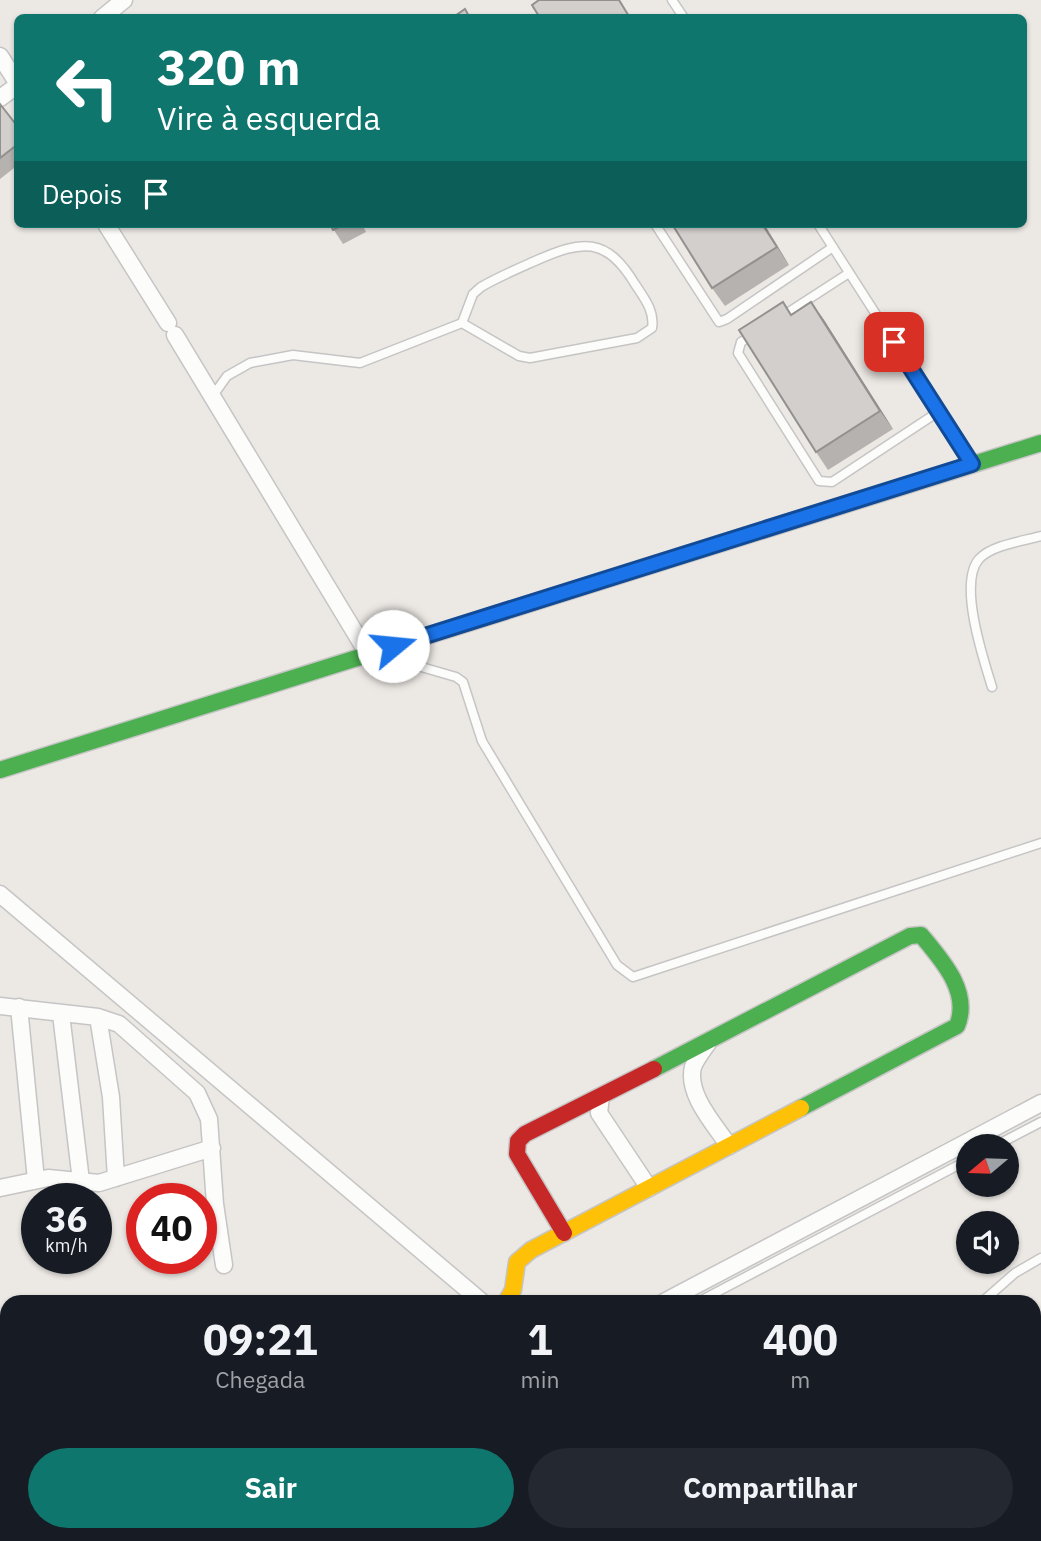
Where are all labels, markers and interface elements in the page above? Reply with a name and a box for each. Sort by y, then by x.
text: 320 m [157,35,301,98]
icon: left [42,42,133,133]
text: Vire à esquerda [157,97,381,139]
icon: arrive [137,175,175,213]
text: Depois [42,177,123,211]
pin [864,312,924,372]
icon: arrive [875,323,913,361]
position arrow [356,609,430,683]
north arrow [956,1134,1018,1197]
map controls [956,1134,1019,1274]
speed limit sign: 40 [126,1183,217,1274]
text: 36 [45,1196,88,1242]
button: sound [956,1211,1019,1274]
text: km/h [45,1234,88,1257]
text: 09:21 [203,1312,318,1367]
text: 1 [527,1312,553,1367]
text: 400 [762,1312,838,1367]
text: Chegada [215,1364,305,1394]
text: min [521,1364,559,1394]
text: m [790,1364,810,1394]
button: Sair [28,1448,514,1528]
button: Compartilhar [528,1448,1013,1528]

